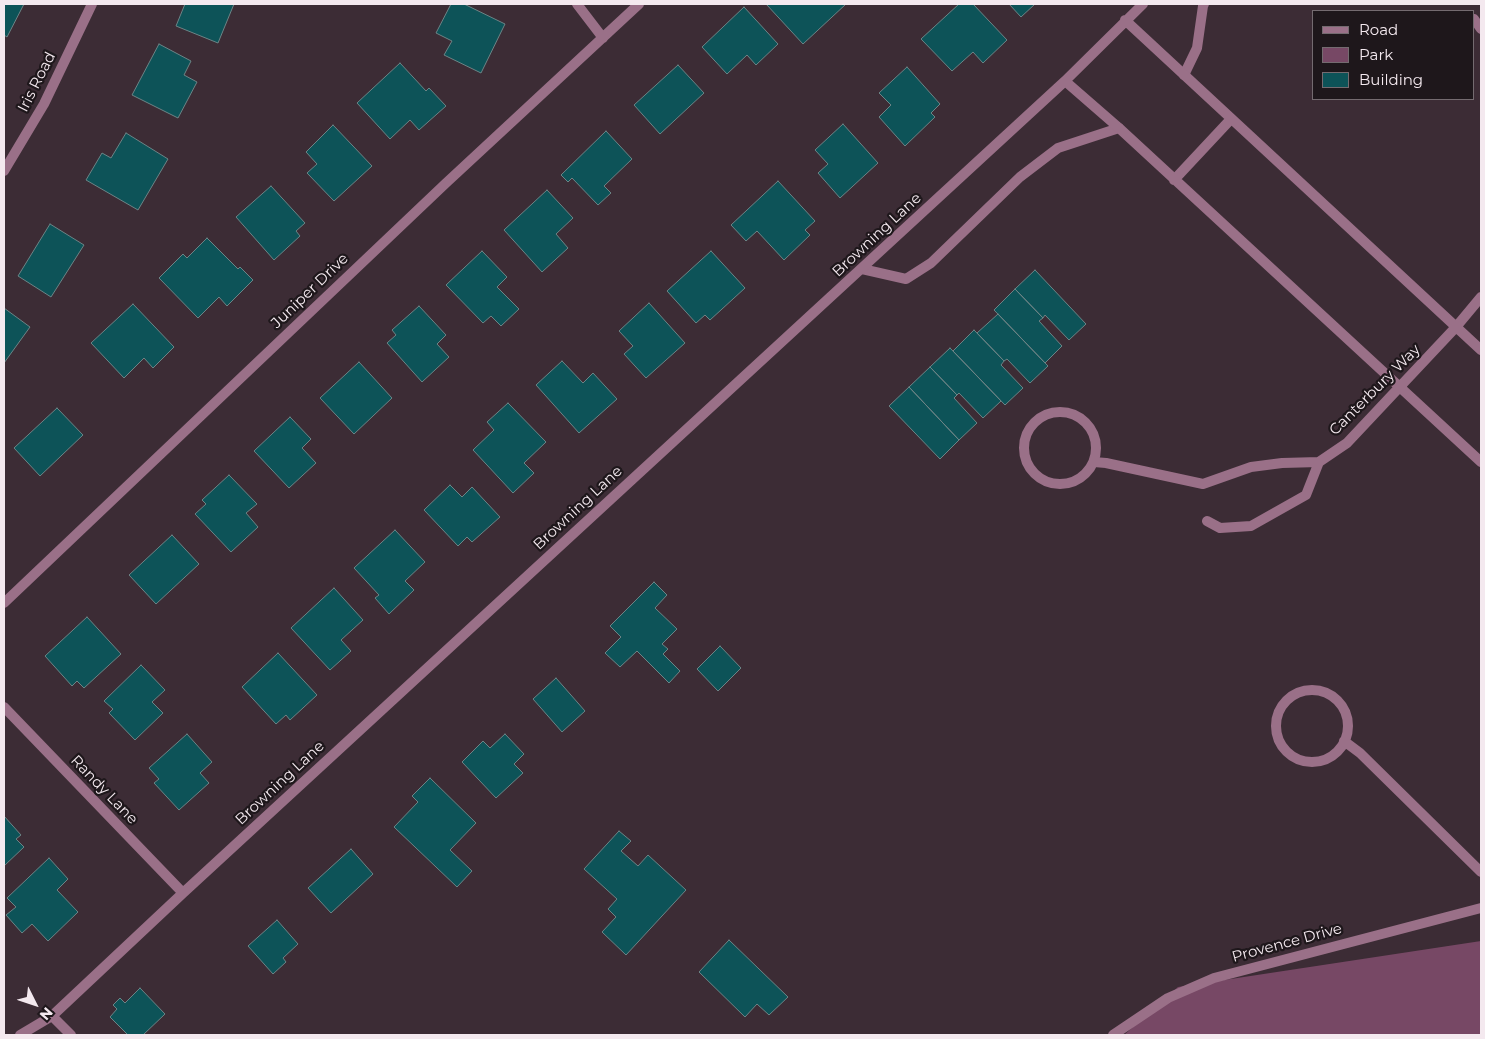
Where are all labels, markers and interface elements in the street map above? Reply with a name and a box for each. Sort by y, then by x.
legend [1312,10,1475,100]
text: Road [1359,20,1398,39]
text: Park [1359,45,1393,64]
street label: Iris Road [14,49,60,115]
text: Building [1359,70,1423,89]
street label: Browning Lane [829,189,925,281]
street label: Juniper Drive [268,250,352,332]
street label: Canterbury Way [1326,341,1424,439]
street label: Browning Lane [530,462,626,554]
street label: Browning Lane [232,737,328,829]
street label: Randy Lane [67,752,141,828]
street label: Provence Drive [1230,920,1344,966]
north arrow [10,979,60,1029]
text: N [36,1004,57,1024]

